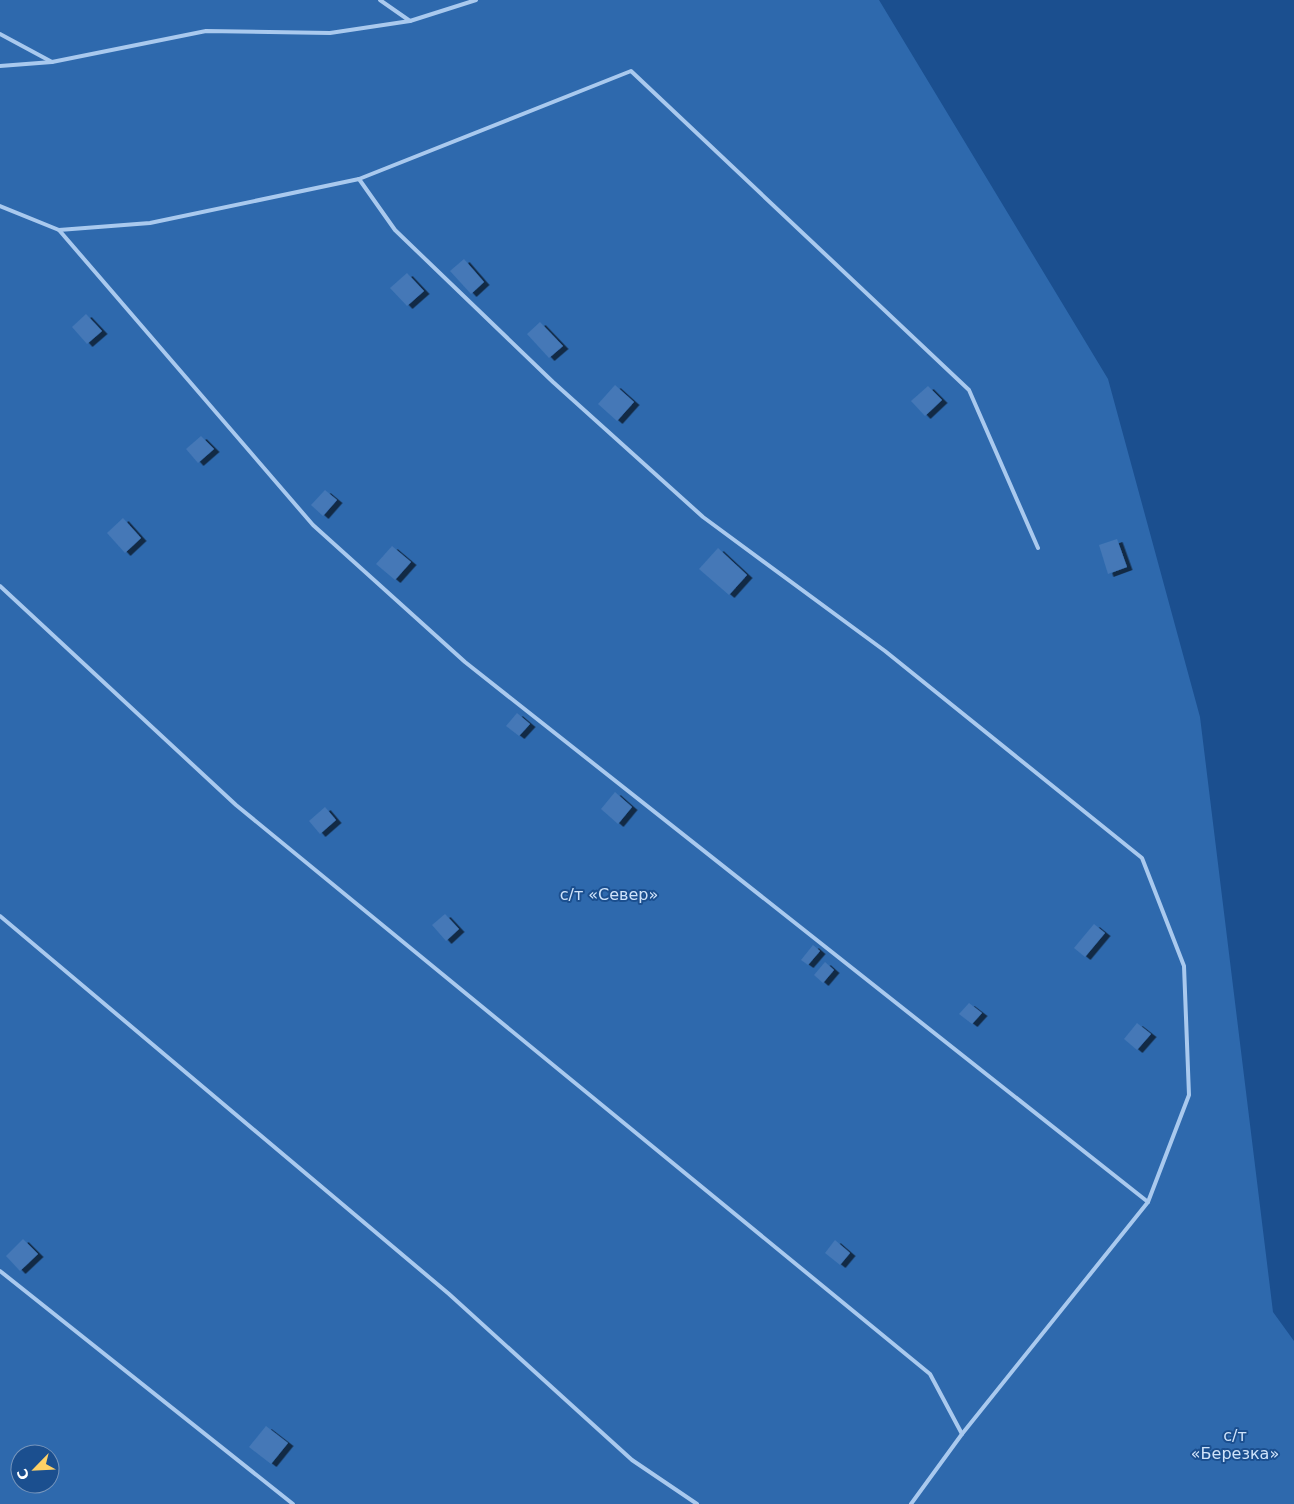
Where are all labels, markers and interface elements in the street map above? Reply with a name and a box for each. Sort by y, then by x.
park label: с/т «Север» [560,885,658,904]
park label: с/т «Березка» [1191,1426,1279,1463]
north arrow [10,1444,60,1494]
text: С [14,1466,33,1482]

